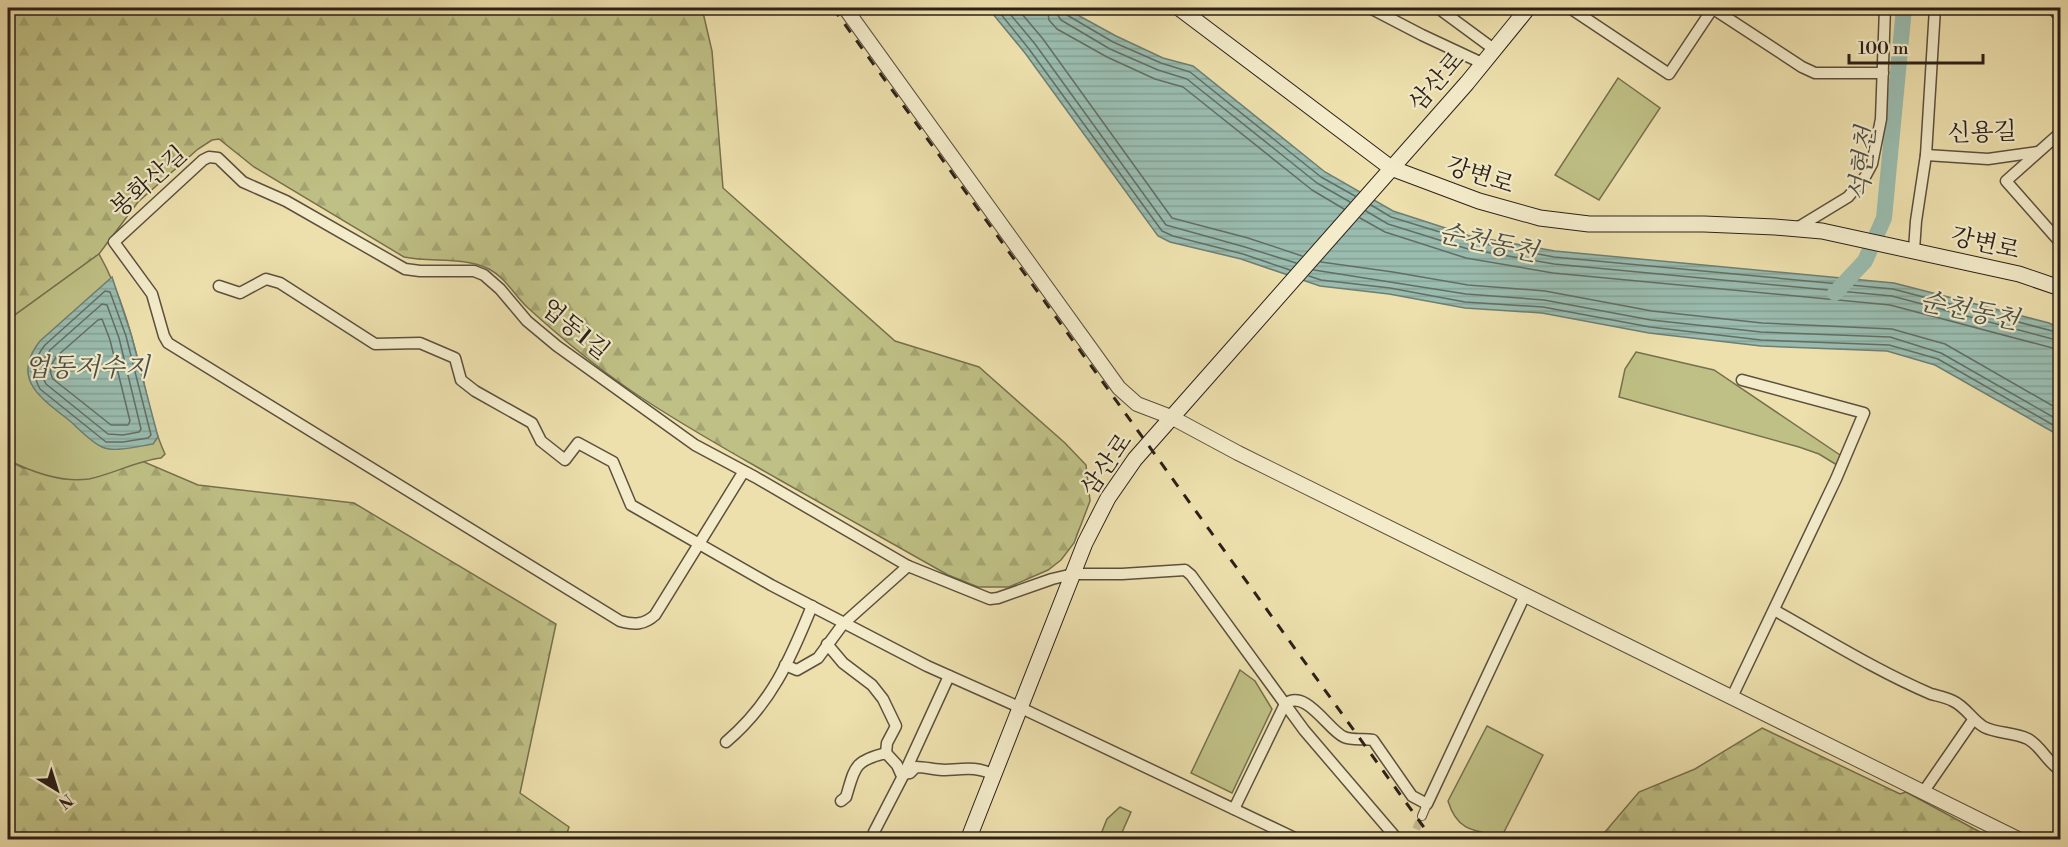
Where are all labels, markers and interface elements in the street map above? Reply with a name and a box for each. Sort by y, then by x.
scale bar [1849,27,1982,65]
text: 100 m [1858,37,1909,60]
street label: 삼산로 [1403,46,1471,118]
street label: 신용길 [1947,117,2017,149]
water label: 석현천 [1843,123,1883,203]
street label: 봉화산길 [104,140,194,224]
street label: 강변로 [1442,151,1518,201]
water label: 순천동천 [1436,217,1542,269]
street label: 강변로 [1948,222,2022,266]
water label: 순천동천 [1917,285,2023,337]
street label: 업동1길 [535,293,615,367]
water label: 업동저수지 [24,352,152,384]
street label: 삼산로 [1075,428,1139,502]
north arrow [27,760,87,820]
text: N [54,789,77,813]

